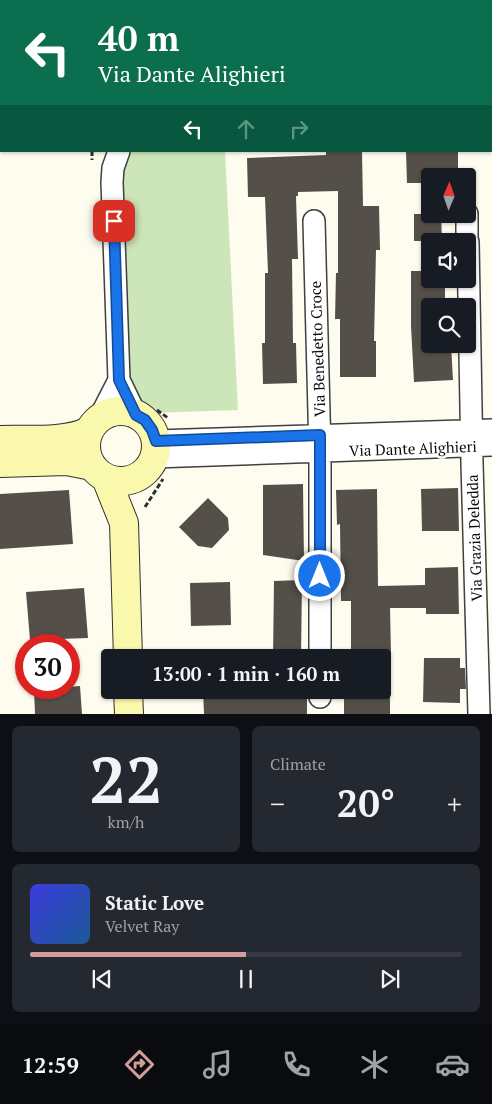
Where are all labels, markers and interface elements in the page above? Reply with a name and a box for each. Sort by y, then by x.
text: 40 m [98,15,179,61]
icon: left [15,20,80,85]
text: Via Dante Alighieri [98,59,286,88]
icon: left [179,115,207,143]
icon: ahead [232,115,260,143]
icon: right [285,115,313,143]
north arrow [421,168,476,222]
map controls [421,168,476,353]
pin [93,200,135,242]
icon: arrive [100,207,128,235]
button: sound [421,233,476,288]
street label: Via Benedetto Croce [305,281,329,417]
button: search [421,298,476,353]
street label: Via Dante Alighieri [349,436,477,460]
street label: Via Grazia Deledda [462,474,486,602]
position arrow [293,549,345,601]
speed limit sign: 30 [15,634,80,699]
text: 13:00 · 1 min · 160 m [152,661,340,686]
text: 22 [89,735,163,822]
text: Climate [270,753,326,775]
text: 20° [337,778,395,828]
text: − [270,785,285,822]
text: + [447,785,462,822]
text: km/h [108,811,144,833]
text: Static Love [105,890,204,915]
text: Velvet Ray [105,915,179,937]
icon: previous [88,965,116,993]
icon: pause [232,965,260,993]
icon: next [376,965,404,993]
icon: directions [122,1047,157,1082]
icon: music [200,1047,235,1082]
icon: phone [279,1047,314,1082]
icon: climate [357,1047,392,1082]
icon: car [435,1047,470,1082]
text: 12:59 [22,1050,79,1079]

